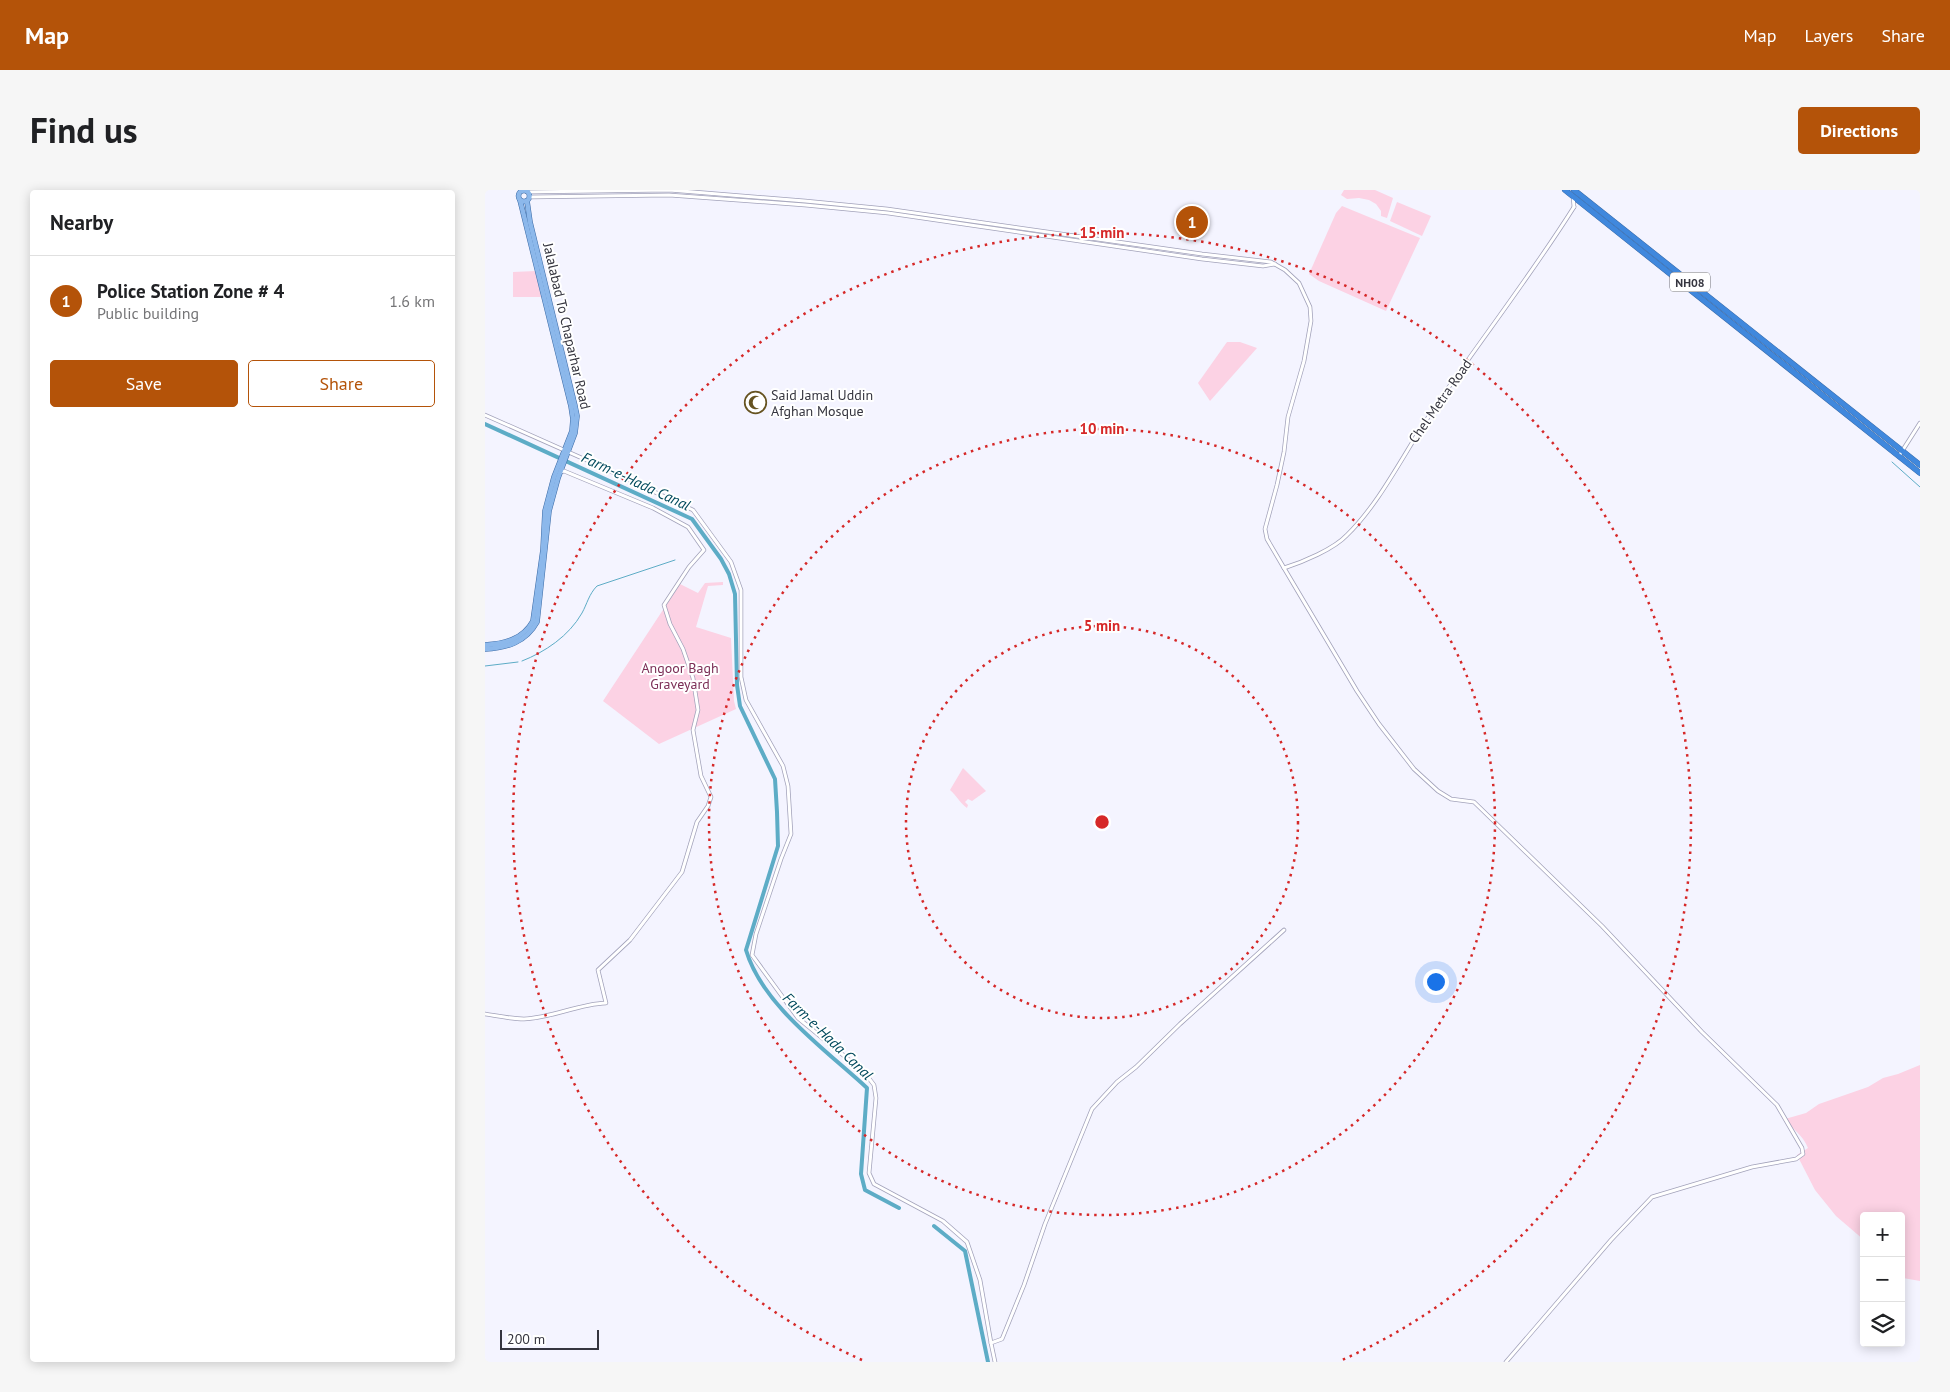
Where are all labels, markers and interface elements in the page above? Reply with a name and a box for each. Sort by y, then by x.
text: Map [25,20,69,51]
text: Map [1744,24,1776,47]
text: Layers [1804,24,1853,47]
text: Share [1881,24,1925,47]
text: Find us [30,107,138,153]
button: Directions [1798,107,1920,154]
pin: 1 [1176,203,1208,241]
text: Nearby [50,209,113,236]
text: 15 min [1079,223,1125,242]
street label: Jalalabad To Chaparhar Road [539,240,595,411]
road number: NH08 [1670,272,1710,291]
text: Police Station Zone # 4 [97,279,284,303]
text: 1 [61,291,71,311]
text: 1.6 km [389,291,435,311]
text: Public building [97,303,199,323]
street label: Chel Metra Road [1404,355,1476,447]
button: Save [50,360,238,407]
button: Share [248,360,435,407]
place label: Said Jamal Uddin Afghan Mosque [771,386,873,420]
mosque icon: Said Jamal Uddin Afghan Mosque [743,391,767,415]
text: 10 min [1079,419,1125,438]
water label: Farm-e-Hada Canal [578,447,694,515]
text: 5 min [1084,616,1120,635]
park label: Angoor Bagh Graveyard [641,659,719,693]
centre of rings [1093,813,1111,831]
your location [1423,969,1449,995]
water label: Farm-e-Hada Canal [779,988,877,1084]
map controls [1860,1212,1905,1347]
button: + [1860,1212,1905,1257]
button: − [1860,1257,1905,1302]
button: layers [1860,1302,1905,1347]
scale bar [500,1327,599,1350]
text: 200 m [507,1330,545,1348]

